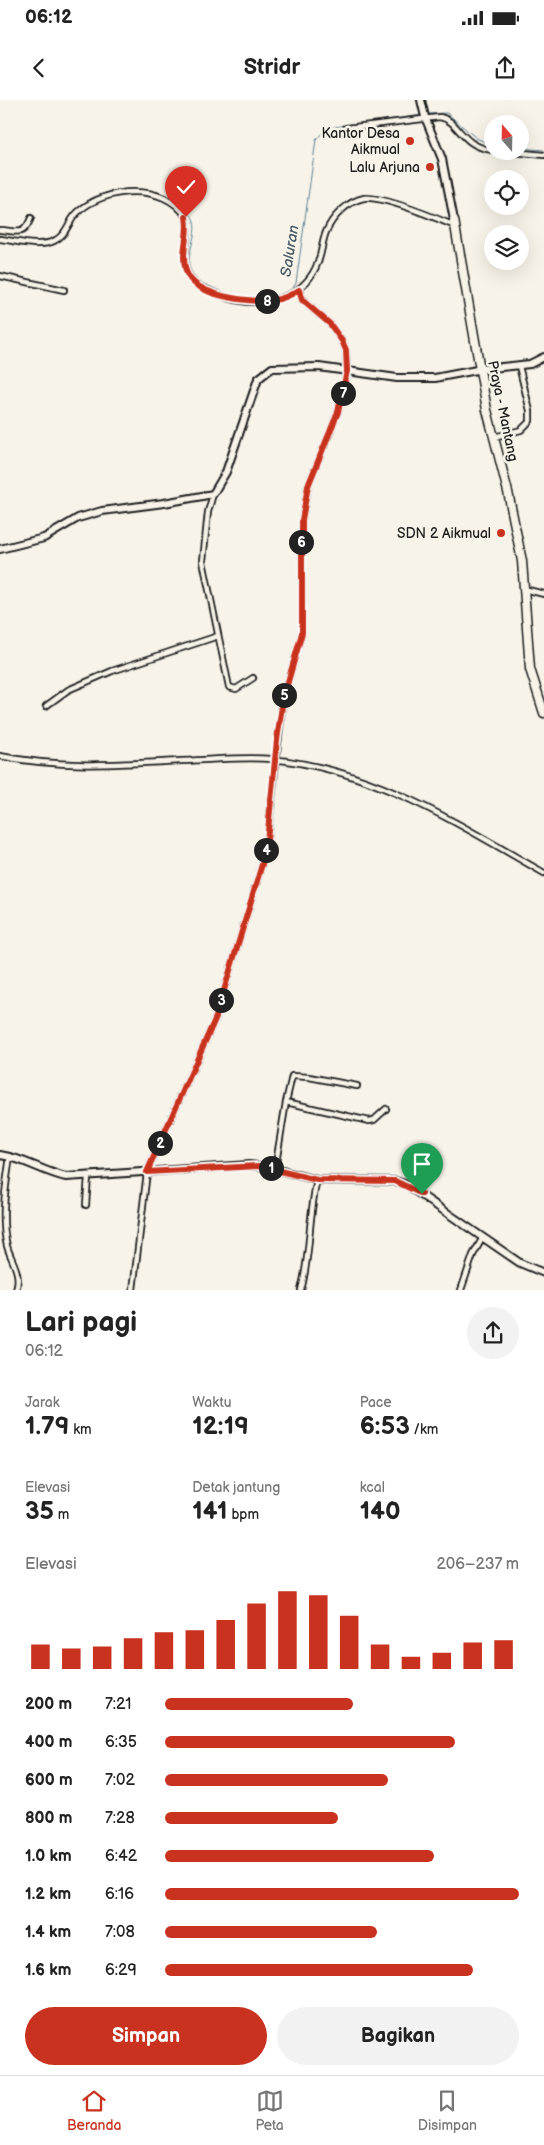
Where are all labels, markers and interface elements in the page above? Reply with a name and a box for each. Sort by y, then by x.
text: 06:12 [25,6,72,29]
icon: back [25,54,53,82]
text: Stridr [244,54,300,81]
icon: share [491,54,519,82]
north arrow [484,115,529,160]
map controls [484,115,529,270]
place label: Kantor Desa Aikmual [321,125,400,158]
marker: Kantor Desa Aikmual [404,135,416,147]
place label: Lalu Arjuna [349,159,420,176]
marker: Lalu Arjuna [424,161,436,173]
pin [165,166,207,217]
button: locate [484,170,529,215]
icon: check [172,173,200,201]
water label: Saluran [277,224,303,278]
button: layers [484,225,529,270]
pin: 8 [254,288,280,314]
text: 8 [263,293,272,310]
street label: Praya - Mantang [484,359,522,463]
pin: 7 [330,380,356,406]
text: 7 [340,385,347,402]
place label: SDN 2 Aikmual [397,525,491,542]
marker: SDN 2 Aikmual [495,527,507,539]
pin: 6 [288,530,314,554]
text: 6 [297,534,306,551]
pin: 5 [272,682,296,708]
text: 5 [280,687,289,704]
pin: 4 [254,838,278,862]
text: 4 [262,842,271,859]
pin: 3 [208,988,234,1012]
text: 3 [217,992,226,1009]
pin: 2 [148,1130,172,1156]
text: 2 [156,1135,165,1152]
pin [401,1143,443,1194]
icon: arrive [408,1150,436,1178]
pin: 1 [258,1156,284,1180]
text: 1 [269,1160,274,1177]
text: Lari pagi [25,1306,137,1339]
button: share [467,1307,519,1359]
text: 06:12 [25,1342,63,1361]
text: Jarak [25,1394,60,1411]
text: Waktu [192,1394,232,1411]
text: Pace [360,1394,392,1411]
text: 1.79 [25,1411,69,1442]
text: 12:19 [192,1411,249,1442]
text: 6:53 [360,1411,410,1442]
text: km [69,1421,92,1438]
text: /km [410,1421,438,1438]
text: Elevasi [25,1479,70,1496]
text: Detak jantung [192,1479,280,1496]
text: kcal [360,1479,385,1496]
text: 35 [25,1496,54,1527]
text: 141 [192,1496,228,1527]
text: 140 [360,1496,400,1527]
text: m [54,1506,69,1523]
text: bpm [228,1506,259,1523]
text: Elevasi [25,1555,77,1574]
text: 206–237 m [436,1555,519,1574]
text: 200 m [25,1695,72,1714]
text: 7:21 [105,1695,131,1714]
text: 400 m [25,1733,72,1752]
text: 6:35 [105,1733,137,1752]
text: 600 m [25,1771,73,1790]
text: 7:02 [105,1771,135,1790]
text: 800 m [25,1809,73,1828]
text: 7:28 [105,1809,135,1828]
text: 1.0 km [25,1847,72,1866]
text: 6:42 [105,1847,137,1866]
text: 1.2 km [25,1885,71,1904]
text: 6:16 [105,1885,134,1904]
text: 1.4 km [25,1923,71,1942]
text: 7:08 [105,1923,135,1942]
text: 1.6 km [25,1961,71,1980]
text: 6:29 [105,1961,137,1980]
button: Simpan [25,2007,267,2065]
button: Bagikan [277,2007,519,2065]
tab: Beranda [67,2087,121,2134]
tab: Peta [255,2087,284,2134]
tab: Disimpan [418,2087,477,2134]

